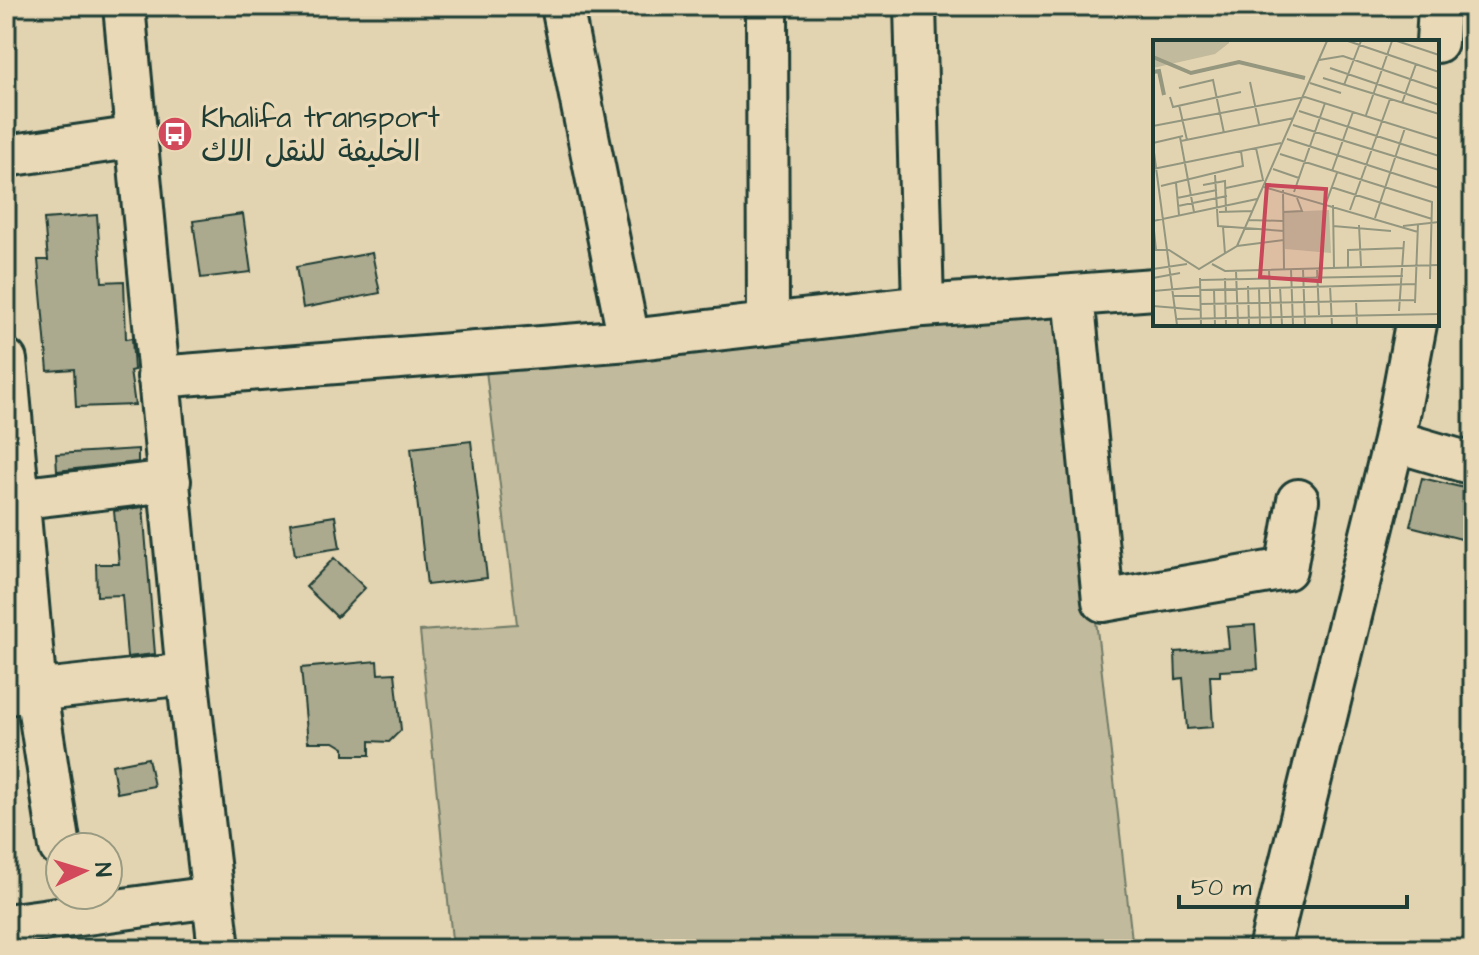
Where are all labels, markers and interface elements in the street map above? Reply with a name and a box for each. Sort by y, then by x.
inset map [1153,40,1439,326]
place label: Khalifa transport الخليفة للنقل الاك [201,97,440,173]
bus stop icon: Khalifa transport الخليفة للنقل الاك [156,115,194,153]
north arrow [44,831,124,911]
scale bar [1179,859,1407,909]
text: N [87,862,118,878]
text: 50 m [1191,871,1252,905]

